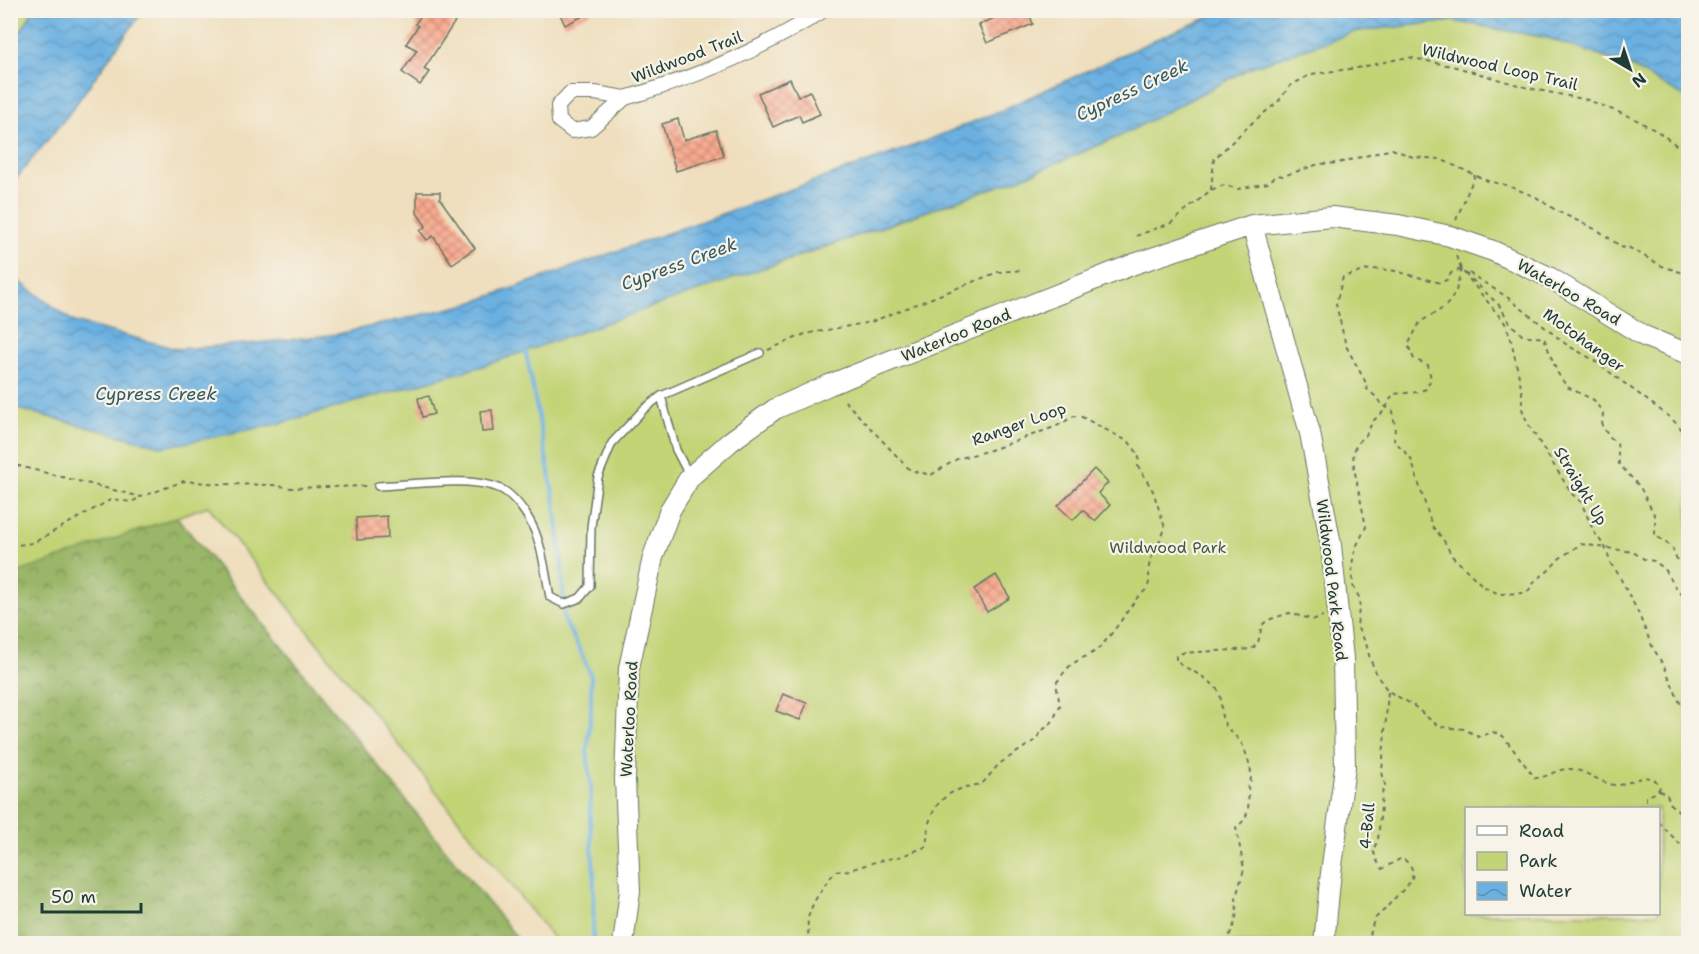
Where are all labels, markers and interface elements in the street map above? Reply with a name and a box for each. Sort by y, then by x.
street label: Wildwood Trail [629,26,746,88]
street label: Wildwood Loop Trail [1420,39,1580,95]
north arrow [1600,39,1660,99]
water label: Cypress Creek [1072,53,1193,127]
text: N [1628,68,1651,92]
water label: Cypress Creek [618,232,741,296]
street label: Waterloo Road [1513,254,1625,330]
street label: Waterloo Road [898,303,1014,367]
street label: Motohanger [1539,303,1629,377]
water label: Cypress Creek [95,382,218,406]
street label: Ranger Loop [969,397,1069,451]
street label: Straight Up [1549,443,1613,529]
street label: Wildwood Park Road [1312,498,1352,662]
park label: Wildwood Park [1109,537,1227,558]
street label: Waterloo Road [615,660,643,778]
street label: 4-Ball [1355,802,1380,850]
legend [1465,807,1660,915]
text: Road [1519,819,1564,843]
text: Park [1519,849,1558,873]
scale bar [42,876,141,914]
text: Water [1519,879,1572,903]
text: 50 m [51,885,96,909]

